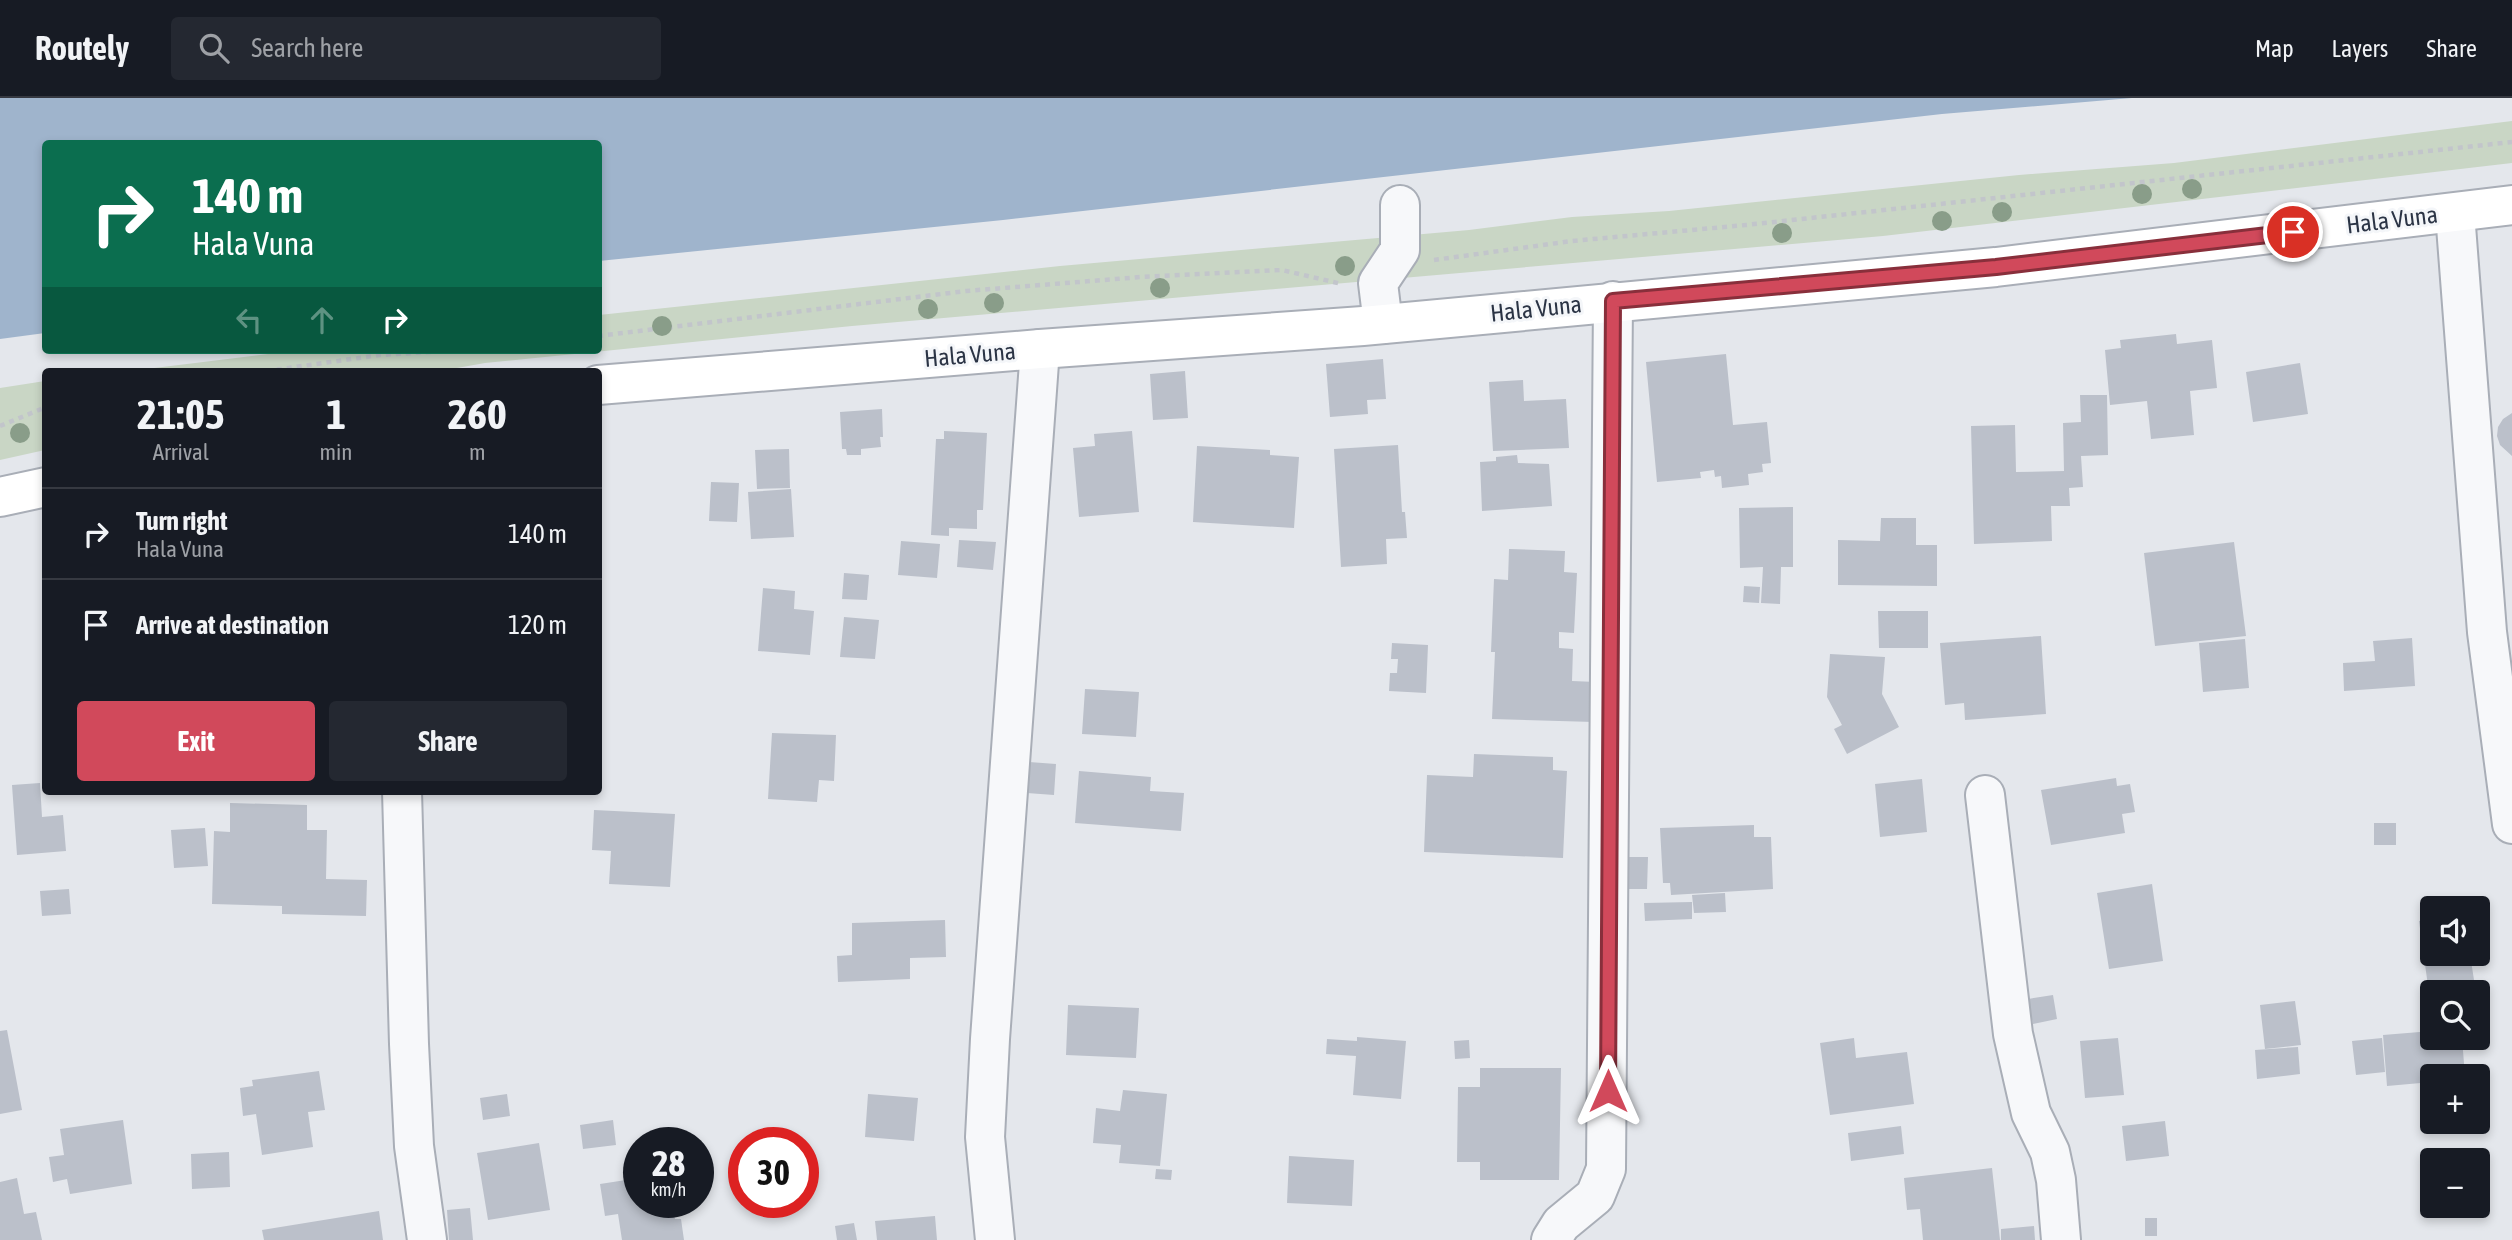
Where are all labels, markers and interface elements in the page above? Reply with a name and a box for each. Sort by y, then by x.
search box [171,17,661,80]
text: Routely [35,29,129,67]
icon: search [195,29,233,67]
text: Search here [251,33,363,63]
text: Map [2255,35,2294,62]
text: Layers [2332,35,2388,62]
text: Share [2426,35,2477,62]
text: 140 m [192,167,303,223]
icon: right [77,168,168,259]
street label: Hala Vuna [2345,201,2439,238]
pin [2263,202,2323,262]
icon: arrive [2274,213,2312,251]
text: Hala Vuna [192,225,314,262]
street label: Hala Vuna [1489,290,1583,327]
icon: left [230,301,268,339]
icon: ahead [303,301,341,339]
icon: right [376,301,414,339]
street label: Hala Vuna [923,337,1017,372]
text: 21:05 [137,390,224,438]
text: 1 [326,390,346,438]
text: 260 [448,390,507,438]
text: Arrival [153,439,209,465]
text: min [320,439,353,465]
text: m [469,439,486,465]
text: Turn right [136,506,227,536]
icon: right [77,515,115,553]
text: 140 m [508,519,567,549]
text: Hala Vuna [136,536,224,562]
icon: arrive [77,606,115,644]
text: Arrive at destination [136,610,329,640]
text: 120 m [508,610,567,640]
button: Exit [77,701,315,781]
button: Share [329,701,567,781]
map controls [2420,896,2490,1218]
button: sound [2420,896,2490,966]
button: search [2420,980,2490,1050]
position arrow [1571,1054,1645,1128]
button: + [2420,1064,2490,1134]
speed limit sign: 30 [728,1127,819,1218]
text: 28 [652,1143,685,1183]
button: − [2420,1148,2490,1218]
text: km/h [651,1179,686,1200]

